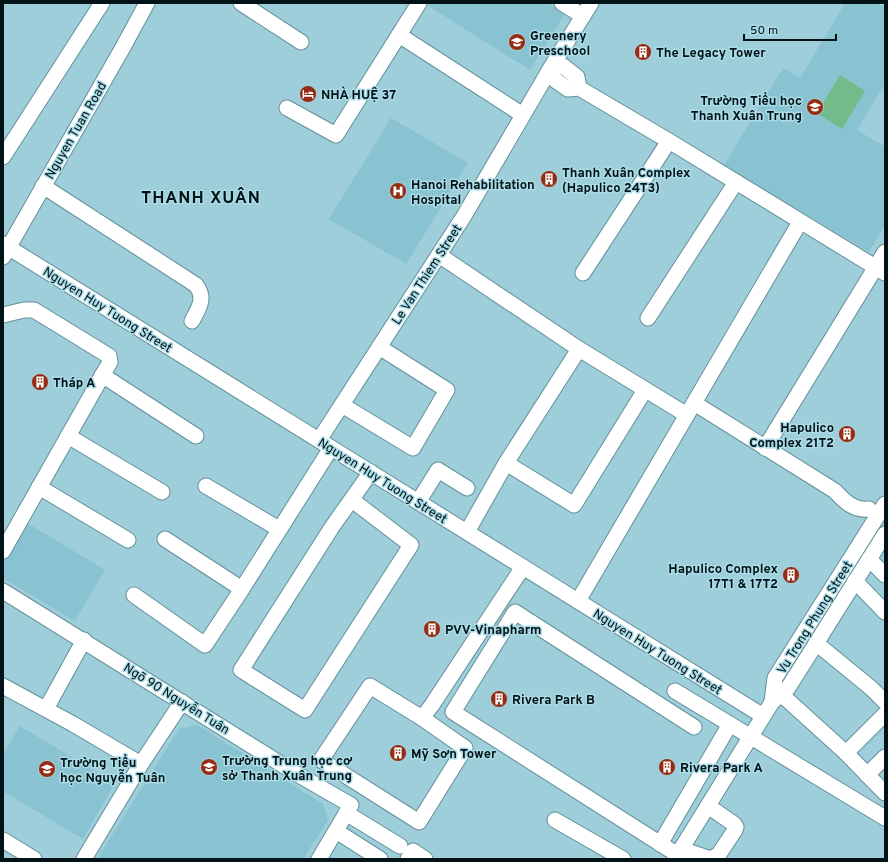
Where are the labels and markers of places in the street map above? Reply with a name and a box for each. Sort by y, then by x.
place label: Greenery Preschool [530,29,590,60]
school or university icon: Greenery Preschool [507,32,527,52]
building icon: The Legacy Tower [633,42,653,62]
place label: The Legacy Tower [656,46,766,62]
hotel icon: NHÀ HUỆ 37 [298,84,318,104]
place label: NHÀ HUỆ 37 [321,86,396,104]
place label: Trường Tiểu học Thanh Xuân Trung [691,92,802,125]
school or university icon: Trường Tiểu học Thanh Xuân Trung [805,97,825,117]
place label: Thanh Xuân Complex (Hapulico 24T3) [562,166,691,197]
building icon: Thanh Xuân Complex (Hapulico 24T3) [539,169,559,189]
place label: Hanoi Rehabilitation Hospital [411,178,535,209]
hospital icon: Hanoi Rehabilitation Hospital [388,181,408,201]
building icon: Tháp A [30,372,50,392]
place label: Tháp A [53,376,95,392]
place label: Hapulico Complex 21T2 [749,421,834,452]
building icon: Hapulico Complex 21T2 [837,424,857,444]
place label: Hapulico Complex 17T1 & 17T2 [668,562,778,593]
building icon: Hapulico Complex 17T1 & 17T2 [781,565,801,585]
building icon: PVV-Vinapharm [422,619,442,639]
place label: PVV-Vinapharm [445,623,541,639]
building icon: Rivera Park B [489,689,509,709]
place label: Rivera Park B [512,693,595,709]
building icon: Mỹ Sơn Tower [388,743,408,763]
place label: Mỹ Sơn Tower [411,747,497,763]
place label: Trường Tiểu học Nguyễn Tuân [60,754,166,787]
place label: Trường Trung học cơ sở Thanh Xuân Trung [222,754,353,785]
school or university icon: Trường Trung học cơ sở Thanh Xuân Trung [199,757,219,777]
building icon: Rivera Park A [657,757,677,777]
school or university icon: Trường Tiểu học Nguyễn Tuân [37,759,57,779]
place label: Rivera Park A [680,761,763,777]

